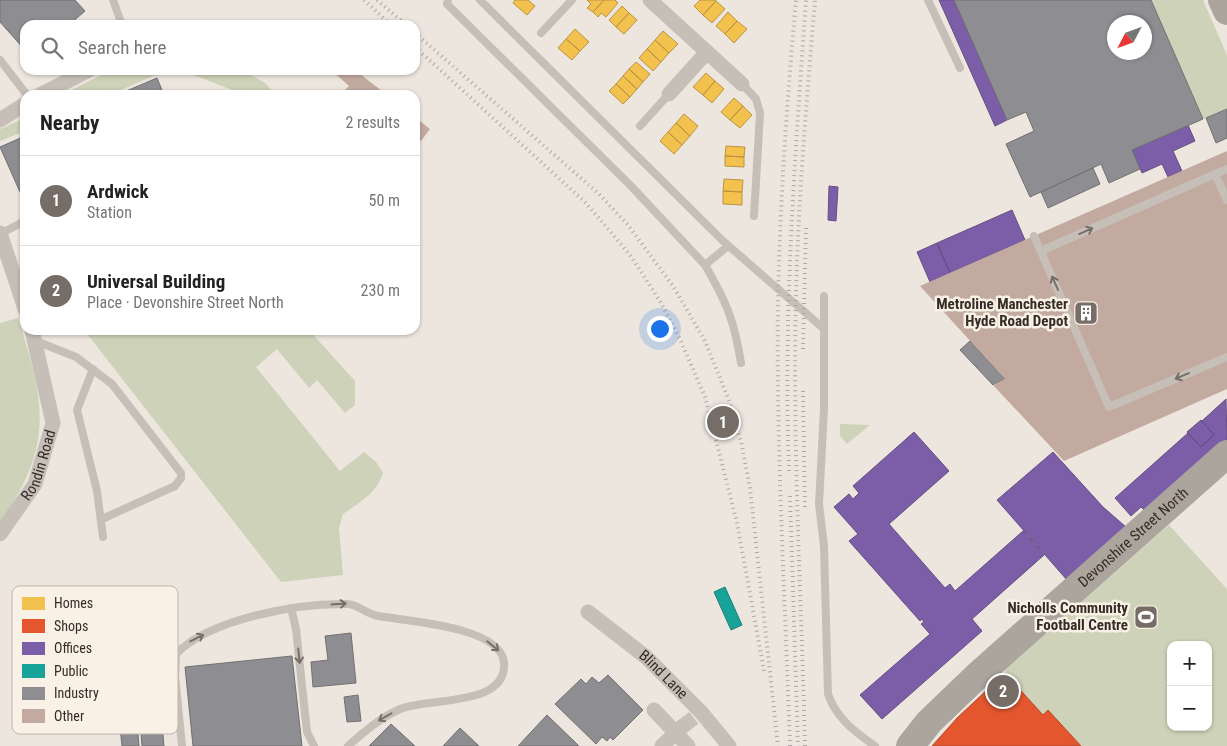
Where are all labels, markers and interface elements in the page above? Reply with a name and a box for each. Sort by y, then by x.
north arrow [1107,15,1152,60]
search box [20,20,420,75]
icon: search [38,34,66,62]
text: Search here [78,36,166,59]
text: Nearby [40,111,99,135]
text: 2 results [345,113,400,132]
text: Ardwick [87,180,149,203]
text: 1 [52,191,60,210]
text: 50 m [368,191,400,210]
text: Station [87,203,132,222]
one-way arrow [1078,226,1093,236]
text: Universal Building [87,270,225,293]
one-way arrow [1049,276,1059,291]
text: 2 [52,281,60,300]
text: 230 m [361,281,400,300]
text: Place · Devonshire Street North [87,293,284,312]
place label: Metroline Manchester Hyde Road Depot [936,295,1068,330]
building icon: Metroline Manchester Hyde Road Depot [1073,300,1099,326]
your location [647,316,673,342]
one-way arrow [1175,371,1190,381]
pin: 1 [707,403,739,441]
street label: Rondin Road [17,428,60,504]
street label: Devonshire Street North [1074,484,1192,591]
legend [12,586,178,734]
text: Homes [54,595,93,611]
place label: Nicholls Community Football Centre [1007,599,1128,634]
one-way arrow [331,600,347,609]
sports icon: Nicholls Community Football Centre [1133,604,1159,630]
text: Shops [54,618,88,634]
one-way arrow [189,633,204,642]
text: Offices [54,640,92,656]
one-way arrow [486,641,499,652]
map controls [1167,641,1212,731]
button: + [1167,641,1212,686]
street label: Blind Lane [635,646,692,703]
one-way arrow [294,648,304,664]
text: Public [54,663,88,679]
pin: 2 [987,672,1019,710]
text: Industry [54,685,99,701]
button: − [1167,686,1212,731]
text: Other [54,708,84,724]
one-way arrow [378,713,392,723]

